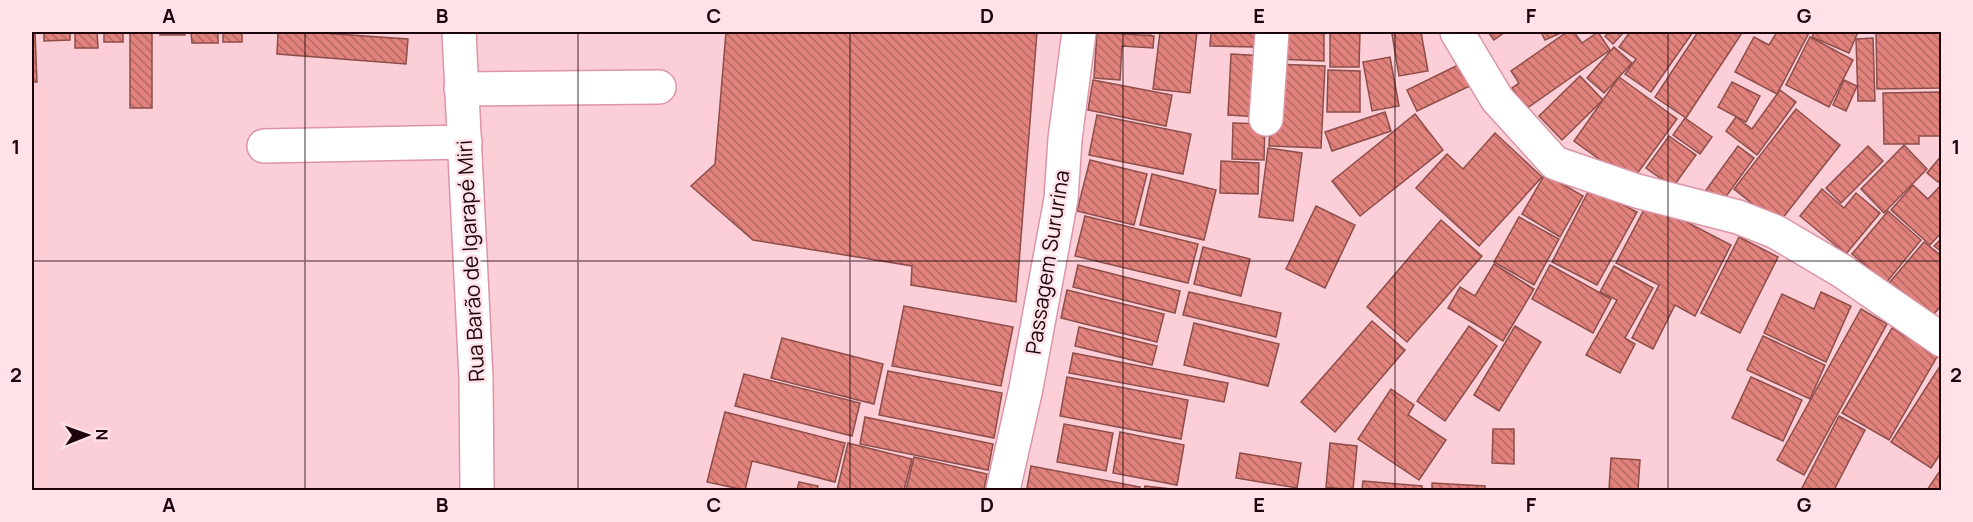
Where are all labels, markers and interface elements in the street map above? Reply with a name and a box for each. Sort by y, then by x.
text: A [162,2,176,29]
text: B [436,2,449,29]
text: C [707,2,721,29]
text: D [980,2,994,29]
text: E [1253,2,1265,29]
text: F [1526,2,1537,29]
text: G [1797,2,1812,29]
text: 1 [12,133,20,160]
text: 1 [1952,133,1960,160]
street label: Rua Barão de Igarapé Miri [450,139,490,383]
street label: Passagem Sururina [1019,168,1075,356]
text: 2 [10,361,22,388]
text: 2 [1950,361,1962,388]
north arrow [57,405,117,465]
text: N [91,429,113,441]
text: A [162,491,176,518]
text: B [436,491,449,518]
text: C [707,491,721,518]
text: D [980,491,994,518]
text: E [1253,491,1265,518]
text: F [1526,491,1537,518]
text: G [1797,491,1812,518]

